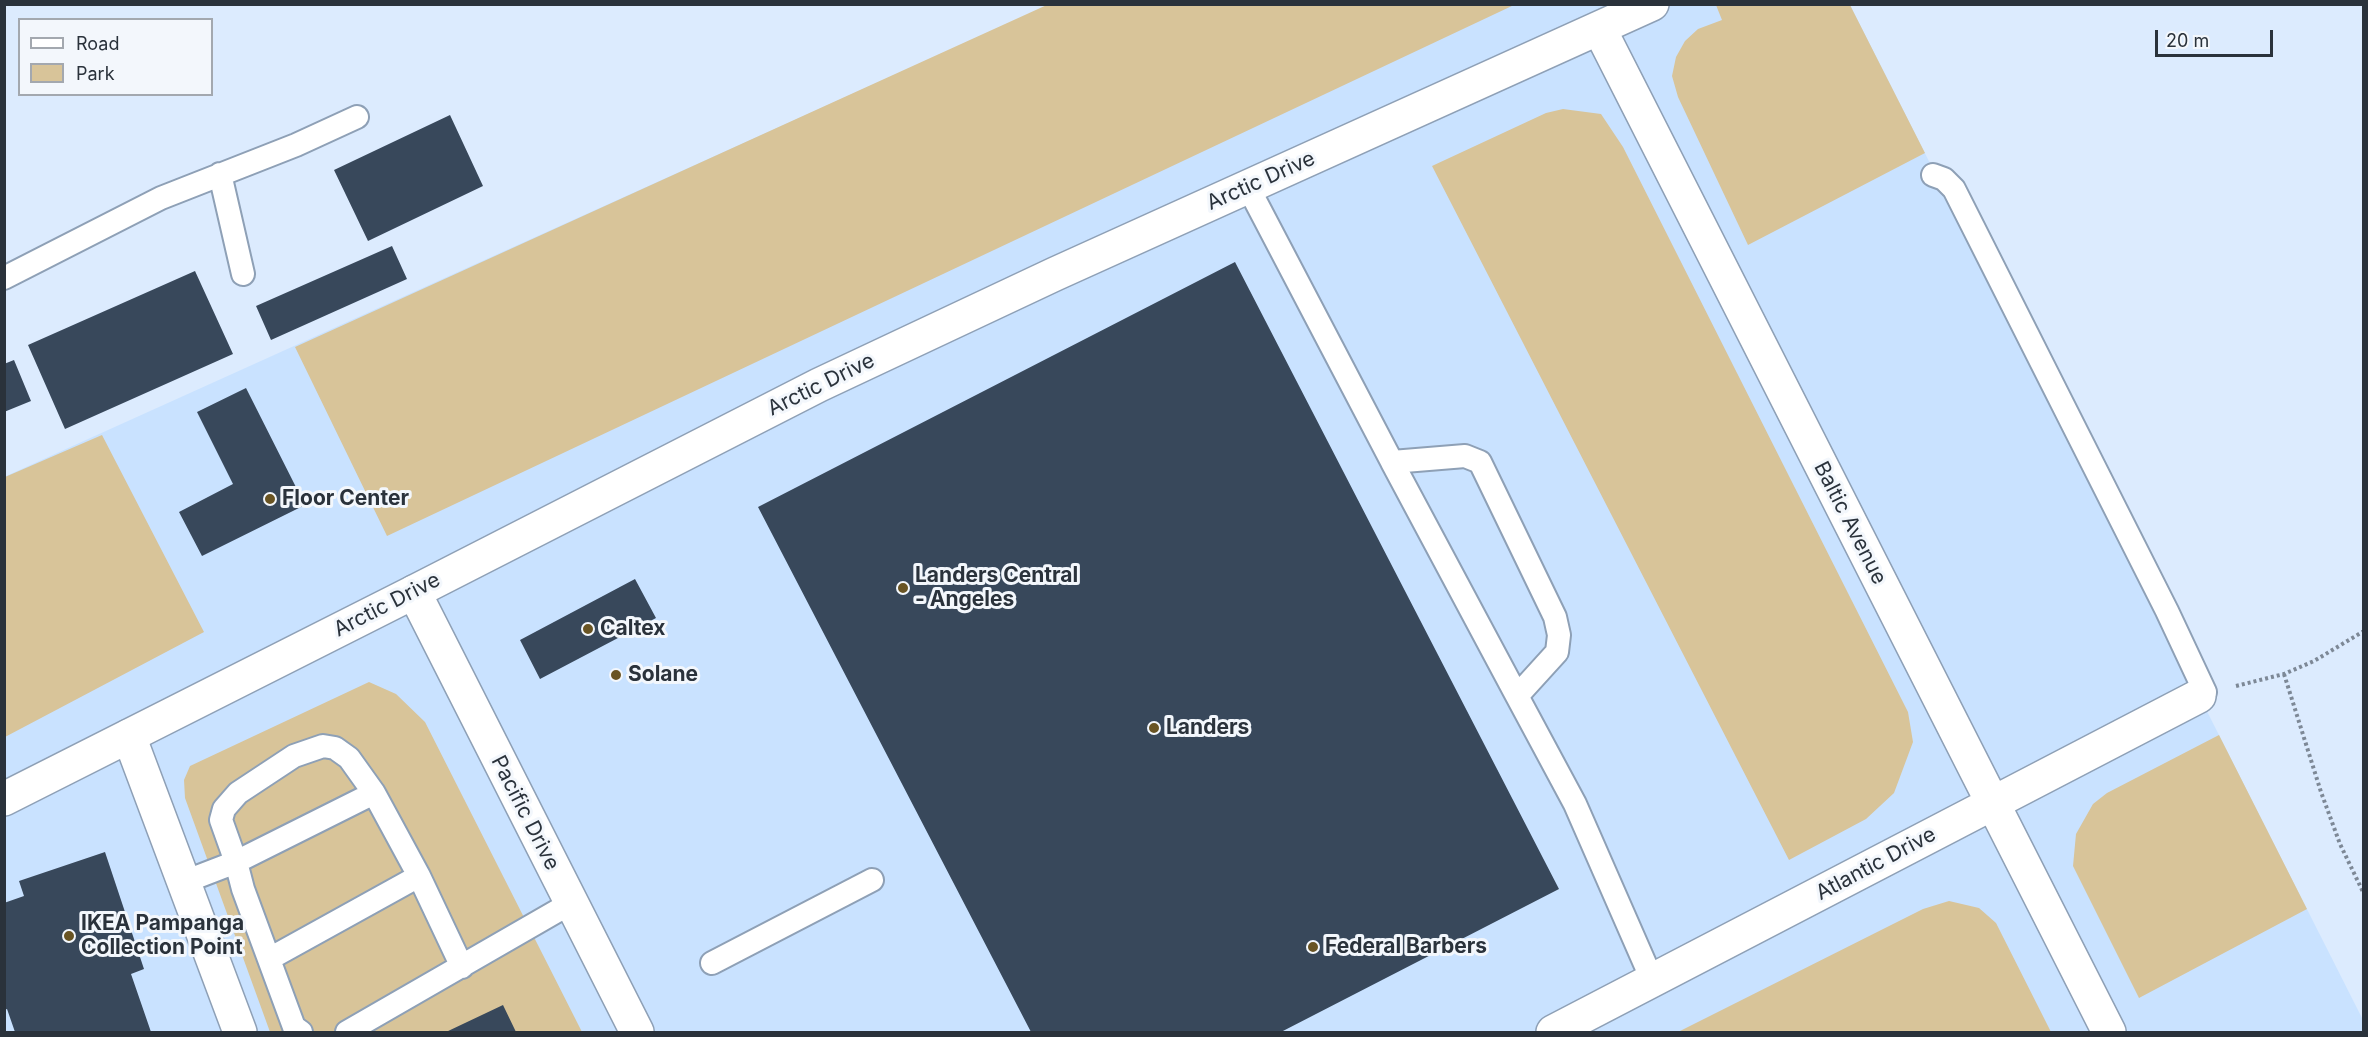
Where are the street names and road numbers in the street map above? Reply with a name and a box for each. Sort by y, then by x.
street label: Arctic Drive [1203,146,1319,216]
street label: Arctic Drive [763,348,879,422]
street label: Baltic Avenue [1808,457,1892,589]
street label: Arctic Drive [330,567,444,643]
street label: Pacific Drive [485,752,565,874]
street label: Atlantic Drive [1812,822,1940,906]

